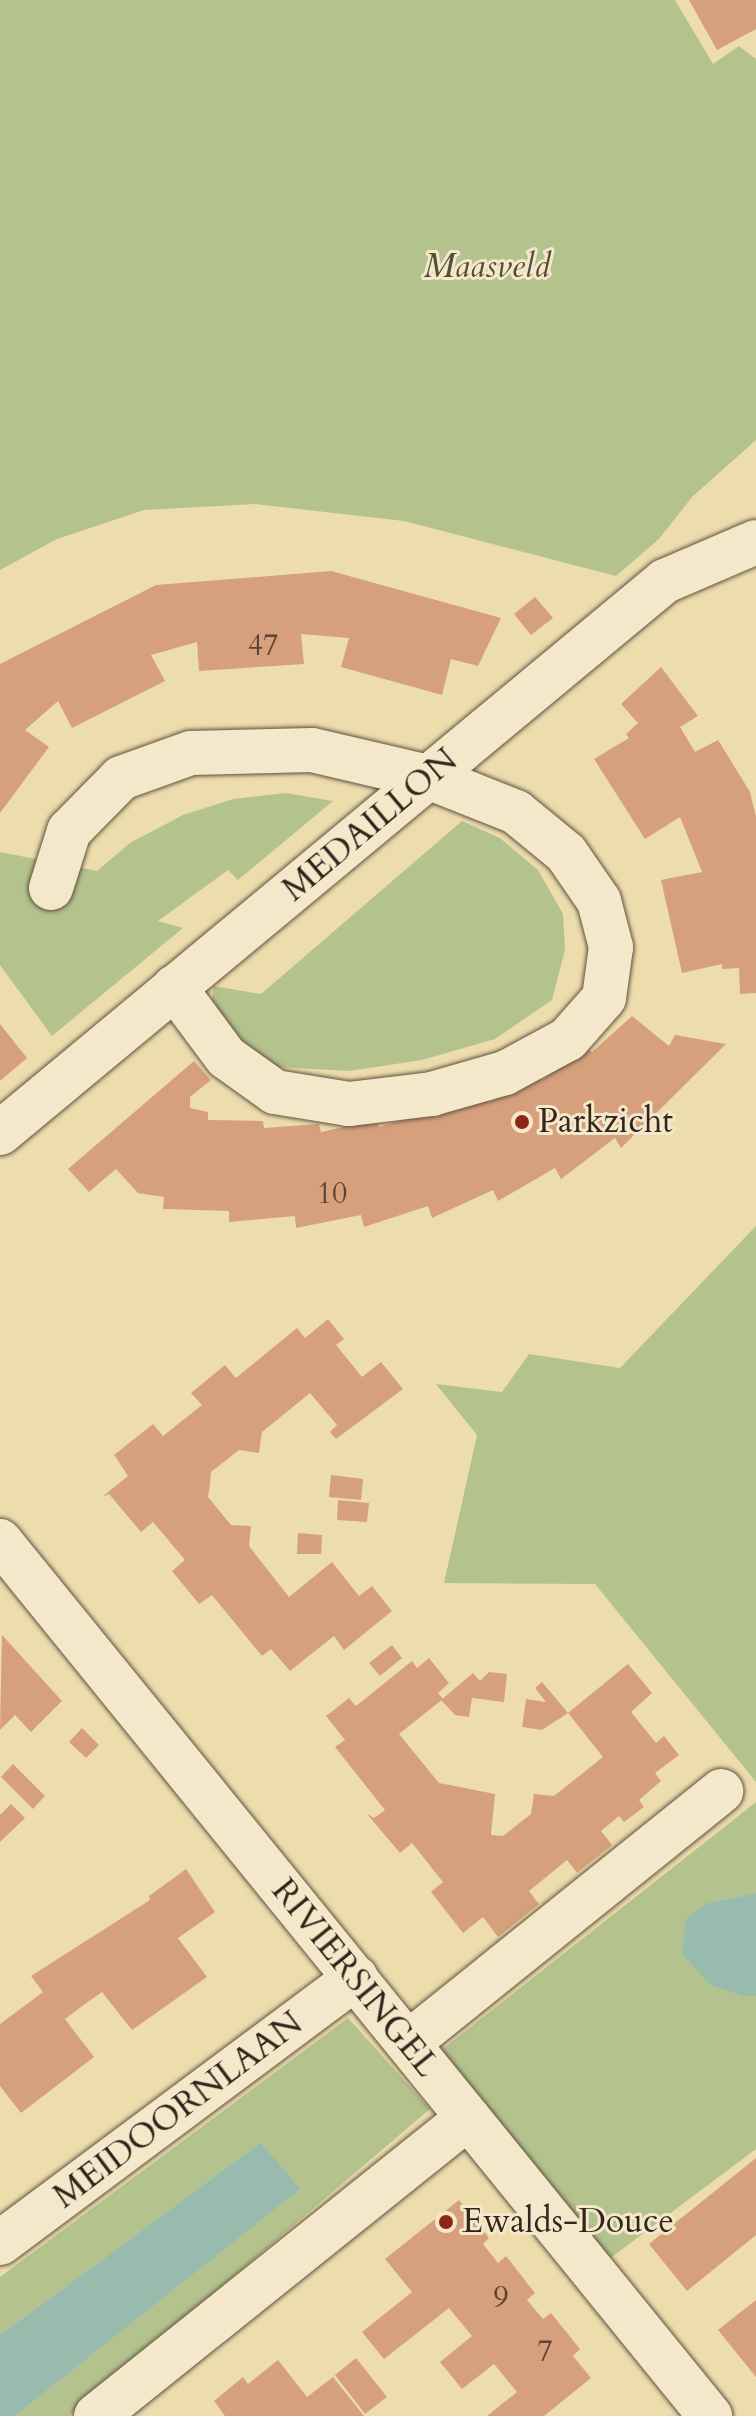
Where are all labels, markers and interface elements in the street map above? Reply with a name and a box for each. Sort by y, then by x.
park label: Maasveld [424,247,550,287]
house number: 47 [248,628,278,664]
street label: MEDAILLON [274,740,466,910]
place label: Parkzicht [538,1102,673,1142]
marker: Parkzicht [513,1113,531,1131]
house number: 10 [317,1176,347,1212]
street label: RIVIERSINGEL [263,1871,447,2085]
street label: MEIDOORNLAAN [45,2003,311,2217]
place label: Ewalds-Douce [462,2202,674,2242]
marker: Ewalds-Douce [437,2213,455,2231]
house number: 9 [493,2280,509,2316]
house number: 7 [537,2334,553,2370]

